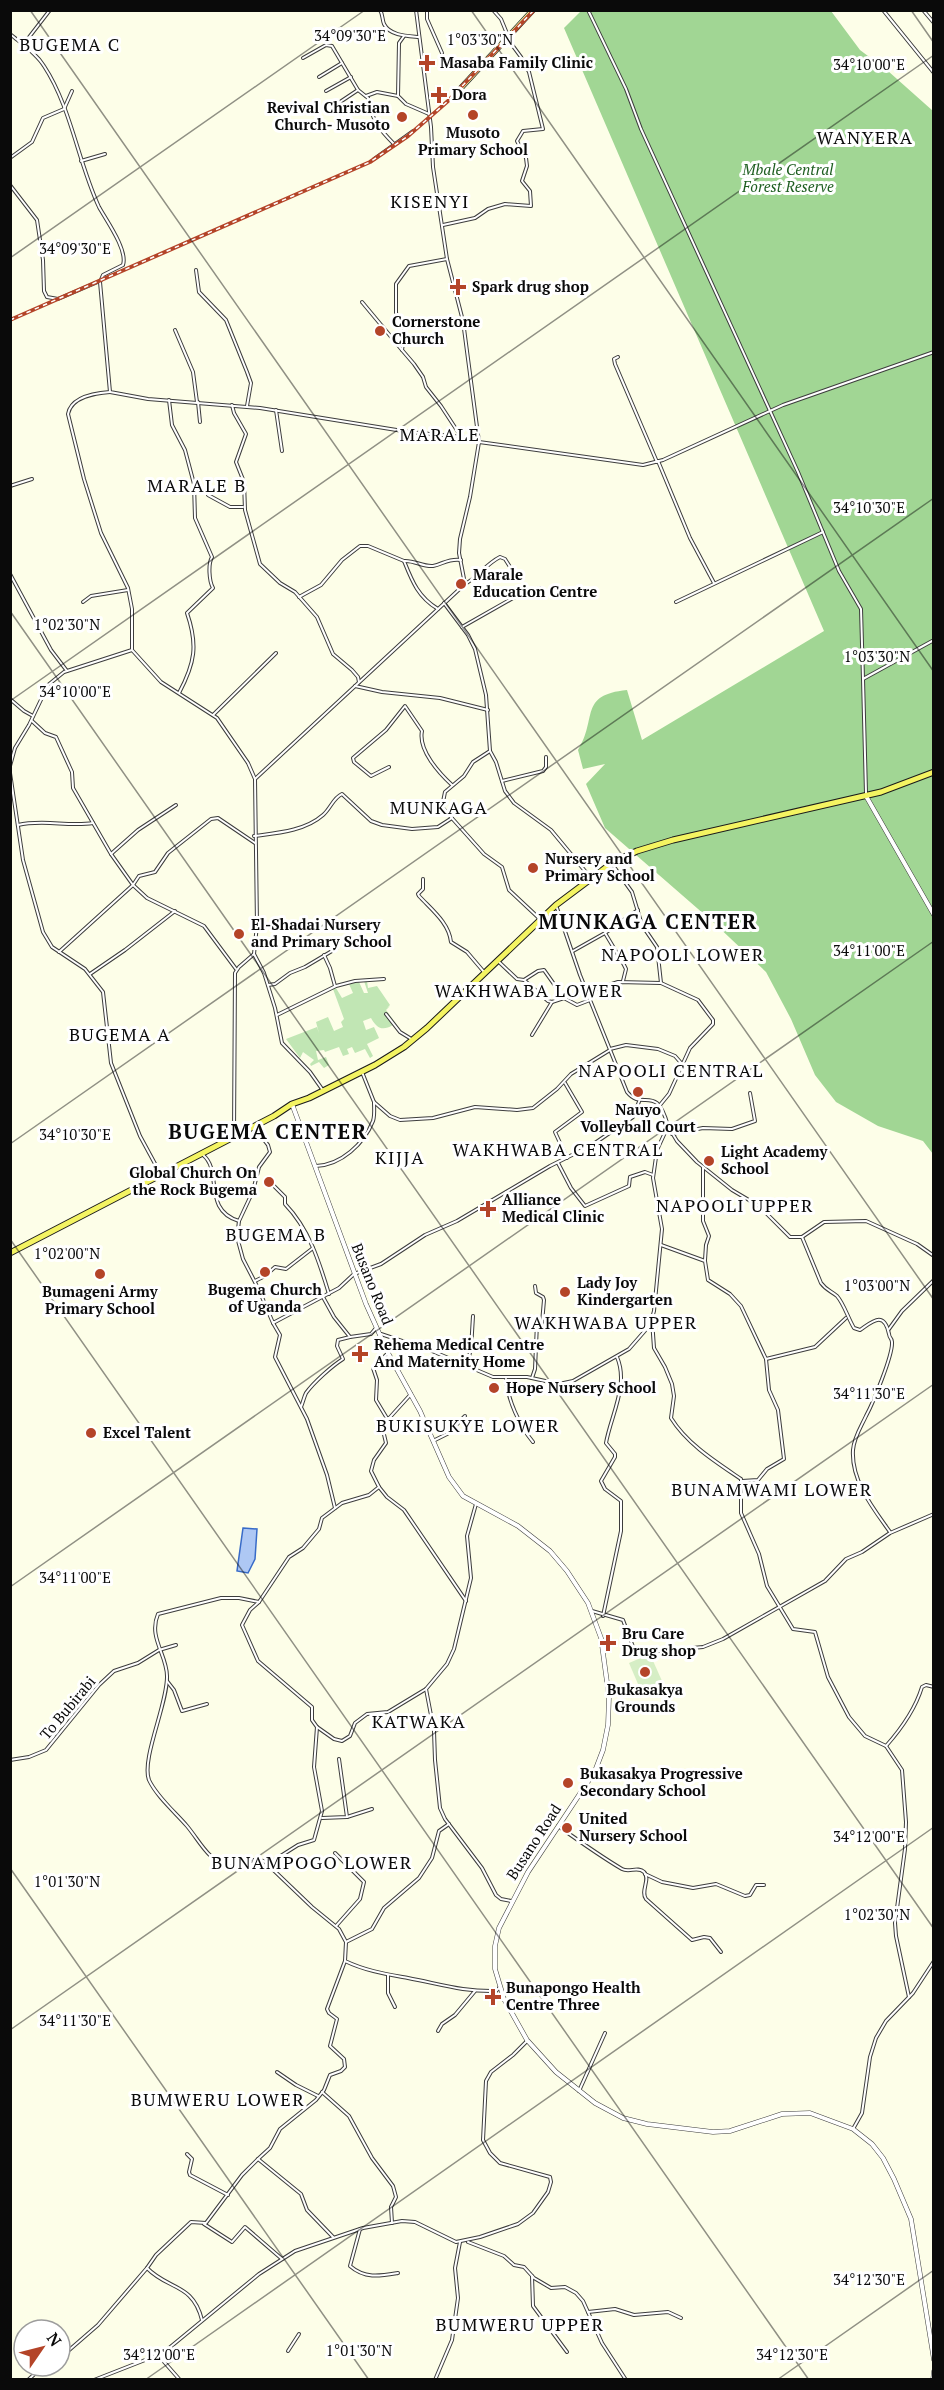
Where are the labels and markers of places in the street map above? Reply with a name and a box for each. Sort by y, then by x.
place label: Masaba Family Clinic [440,52,593,72]
marker: Masaba Family Clinic [418,54,436,72]
place label: Dora [452,84,487,104]
marker: Dora [430,86,448,104]
place label: Revival Christian Church- Musoto [267,97,390,134]
marker: Musoto Primary School [466,108,480,122]
marker: Revival Christian Church- Musoto [395,110,409,124]
place label: Musoto Primary School [418,122,528,159]
place label: Spark drug shop [472,276,589,296]
marker: Spark drug shop [449,278,467,296]
place label: Cornerstone Church [392,311,480,348]
marker: Cornerstone Church [373,324,387,338]
place label: Marale Education Centre [473,564,597,601]
marker: Marale Education Centre [454,577,468,591]
place label: Nursery and Primary School [545,848,655,885]
marker: Nursery and Primary School [526,861,540,875]
place label: El-Shadai Nursery and Primary School [251,914,392,951]
marker: El-Shadai Nursery and Primary School [232,927,246,941]
marker: Nauyo Volleyball Court [631,1085,645,1099]
place label: Nauyo Volleyball Court [580,1099,696,1136]
place label: Light Academy School [721,1141,829,1178]
marker: Light Academy School [702,1154,716,1168]
place label: Global Church On the Rock Bugema [129,1162,258,1199]
marker: Global Church On the Rock Bugema [262,1175,276,1189]
place label: Alliance Medical Clinic [502,1189,604,1226]
marker: Alliance Medical Clinic [479,1200,497,1218]
marker: Bugema Church of Uganda [258,1265,272,1279]
marker: Bumageni Army Primary School [93,1267,107,1281]
place label: Lady Joy Kindergarten [577,1272,673,1309]
place label: Bugema Church of Uganda [208,1279,322,1316]
place label: Bumageni Army Primary School [42,1281,159,1318]
marker: Lady Joy Kindergarten [558,1285,572,1299]
place label: Rehema Medical Centre And Maternity Home [374,1334,544,1371]
marker: Rehema Medical Centre And Maternity Home [351,1345,369,1363]
place label: Hope Nursery School [506,1377,656,1397]
marker: Hope Nursery School [487,1381,501,1395]
place label: Excel Talent [103,1422,191,1442]
marker: Excel Talent [84,1426,98,1440]
place label: Bru Care Drug shop [622,1623,696,1660]
marker: Bru Care Drug shop [599,1634,617,1652]
marker: Bukasakya Grounds [638,1665,652,1679]
place label: Bukasakya Grounds [607,1679,684,1716]
place label: Bukasakya Progressive Secondary School [580,1763,743,1800]
marker: Bukasakya Progressive Secondary School [561,1776,575,1790]
place label: United Nursery School [579,1808,688,1845]
marker: United Nursery School [560,1821,574,1835]
place label: Bunapongo Health Centre Three [506,1977,641,2014]
marker: Bunapongo Health Centre Three [484,1988,502,2006]

